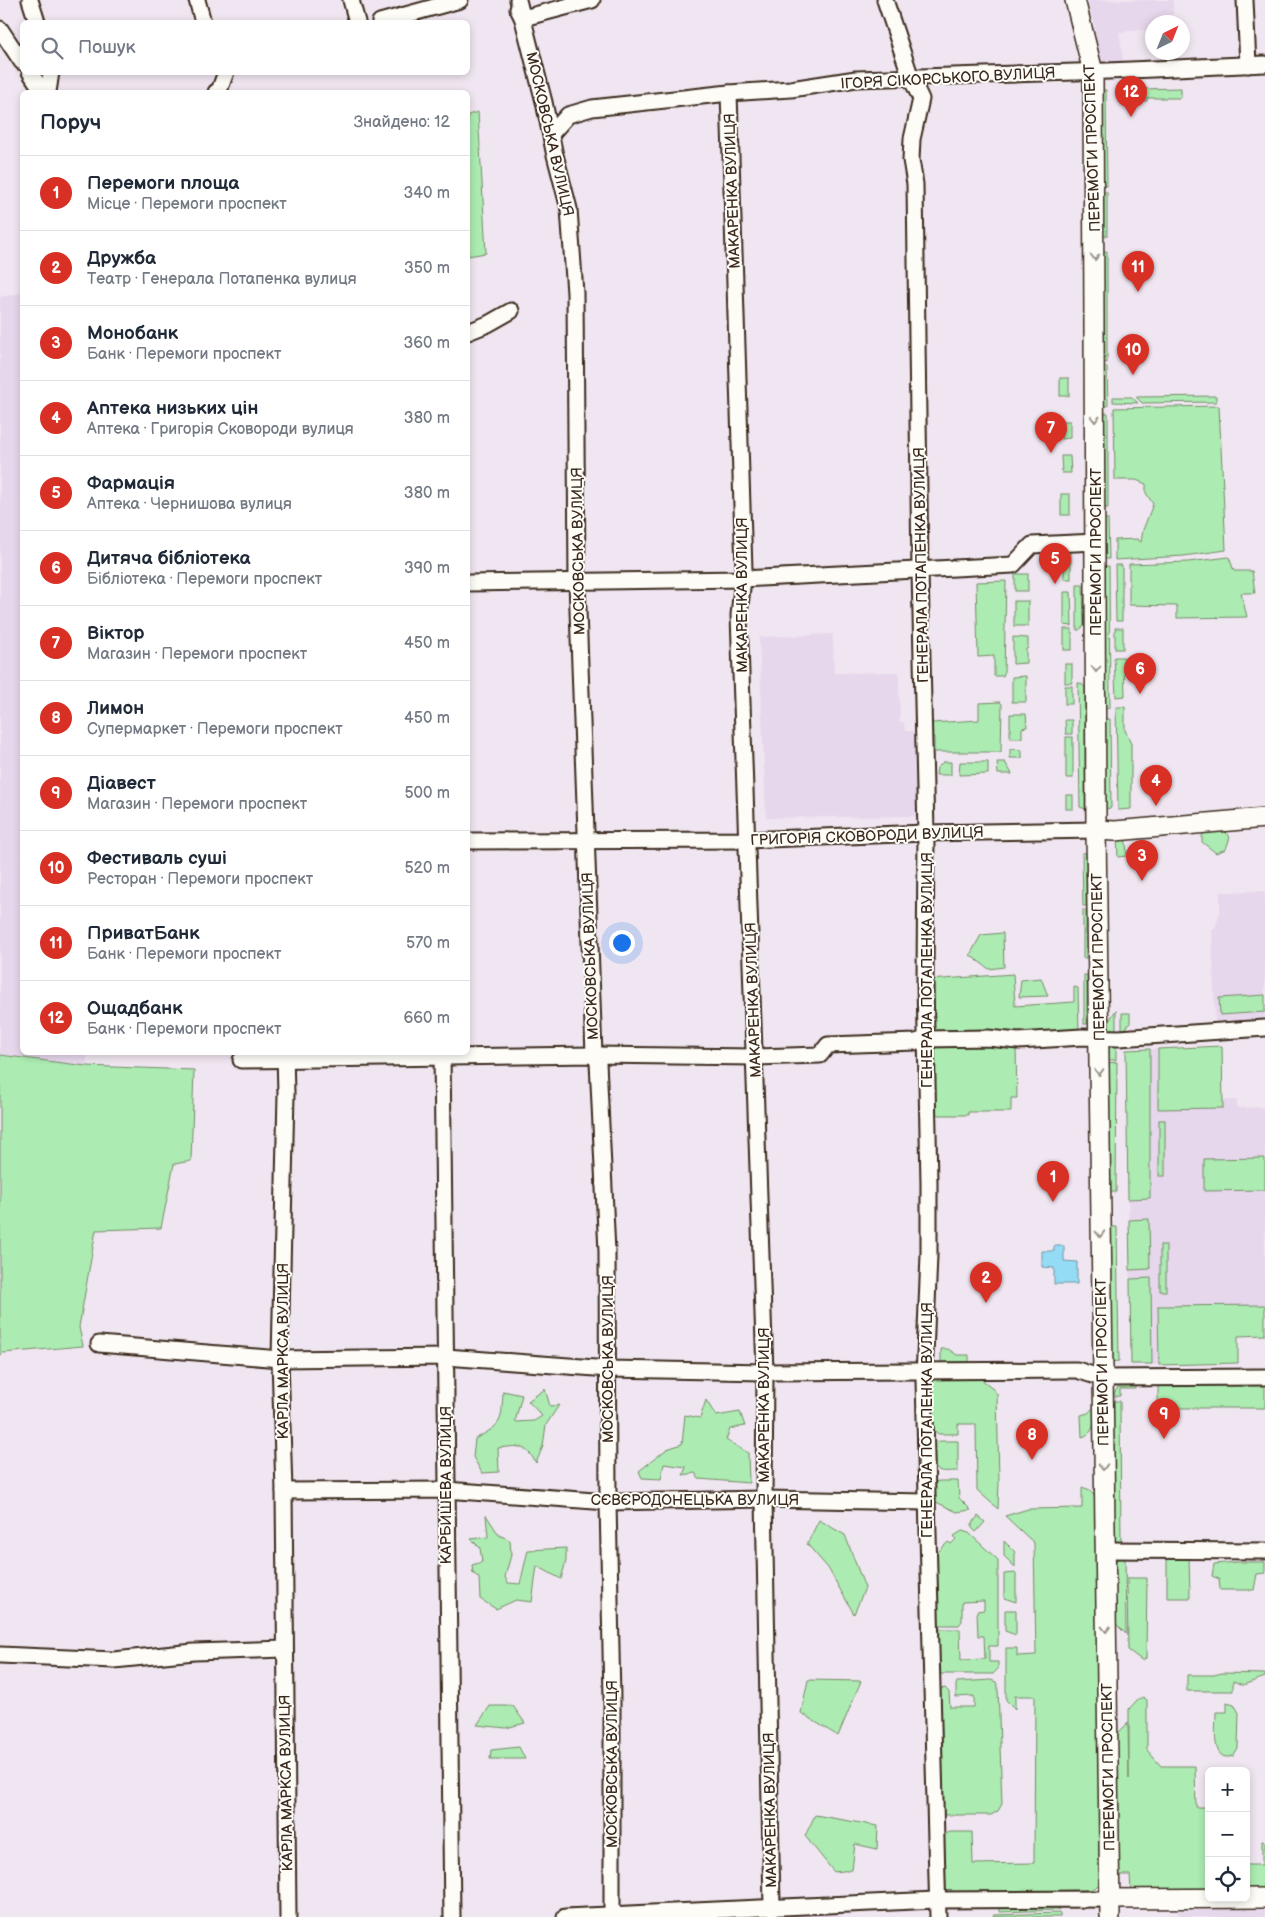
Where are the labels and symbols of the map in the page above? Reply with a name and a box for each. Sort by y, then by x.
north arrow [1145,15,1190,60]
street label: МОСКОВСЬКА ВУЛИЦЯ [521,50,578,218]
street label: ІГОРЯ СІКОРСЬКОГО ВУЛИЦЯ [840,63,1056,94]
street label: ПЕРЕМОГИ ПРОСПЕКТ [1080,63,1105,232]
pin: 12 [1115,76,1147,117]
street label: МАКАРЕНКА ВУЛИЦЯ [720,113,745,269]
pin: 11 [1122,251,1154,292]
one-way arrow [1089,253,1100,261]
pin: 10 [1117,334,1149,375]
pin: 7 [1035,412,1067,453]
one-way arrow [1090,416,1100,423]
street label: ГЕНЕРАЛА ПОТАПЕНКА ВУЛИЦЯ [910,447,933,683]
street label: МОСКОВСЬКА ВУЛИЦЯ [568,467,589,635]
street label: ПЕРЕМОГИ ПРОСПЕКТ [1087,468,1106,636]
street label: МАКАРЕНКА ВУЛИЦЯ [733,517,752,673]
pin: 5 [1039,543,1071,584]
pin: 6 [1124,653,1156,694]
one-way arrow [1091,666,1101,673]
pin: 4 [1140,765,1172,806]
street label: ГРИГОРІЯ СКОВОРОДИ ВУЛИЦЯ [750,823,984,850]
pin: 3 [1126,840,1158,881]
street label: ГЕНЕРАЛА ПОТАПЕНКА ВУЛИЦЯ [918,852,937,1088]
street label: МОСКОВСЬКА ВУЛИЦЯ [578,872,603,1040]
street label: ПЕРЕМОГИ ПРОСПЕКТ [1088,873,1109,1041]
street label: МАКАРЕНКА ВУЛИЦЯ [741,922,766,1078]
your location [609,930,635,956]
one-way arrow [1094,1068,1104,1076]
pin: 1 [1037,1161,1069,1202]
one-way arrow [1095,1230,1105,1238]
pin: 2 [970,1262,1002,1303]
street label: КАРЛА МАРКСА ВУЛИЦЯ [274,1263,293,1439]
street label: МОСКОВСЬКА ВУЛИЦЯ [599,1275,618,1443]
street label: ПЕРЕМОГИ ПРОСПЕКТ [1092,1278,1113,1446]
street label: ГЕНЕРАЛА ПОТАПЕНКА ВУЛИЦЯ [918,1302,937,1538]
street label: МАКАРЕНКА ВУЛИЦЯ [755,1327,774,1483]
pin: 9 [1148,1398,1180,1439]
street label: КАРБИШЕВА ВУЛИЦЯ [437,1406,456,1564]
pin: 8 [1016,1419,1048,1460]
one-way arrow [1098,1463,1108,1471]
street label: СЄВЄРОДОНЕЦЬКА ВУЛИЦЯ [591,1491,799,1510]
one-way arrow [1101,1626,1111,1633]
street label: МОСКОВСЬКА ВУЛИЦЯ [603,1680,622,1848]
street label: ПЕРЕМОГИ ПРОСПЕКТ [1098,1683,1119,1851]
street label: КАРЛА МАРКСА ВУЛИЦЯ [275,1694,298,1871]
street label: МАКАРЕНКА ВУЛИЦЯ [760,1732,781,1888]

